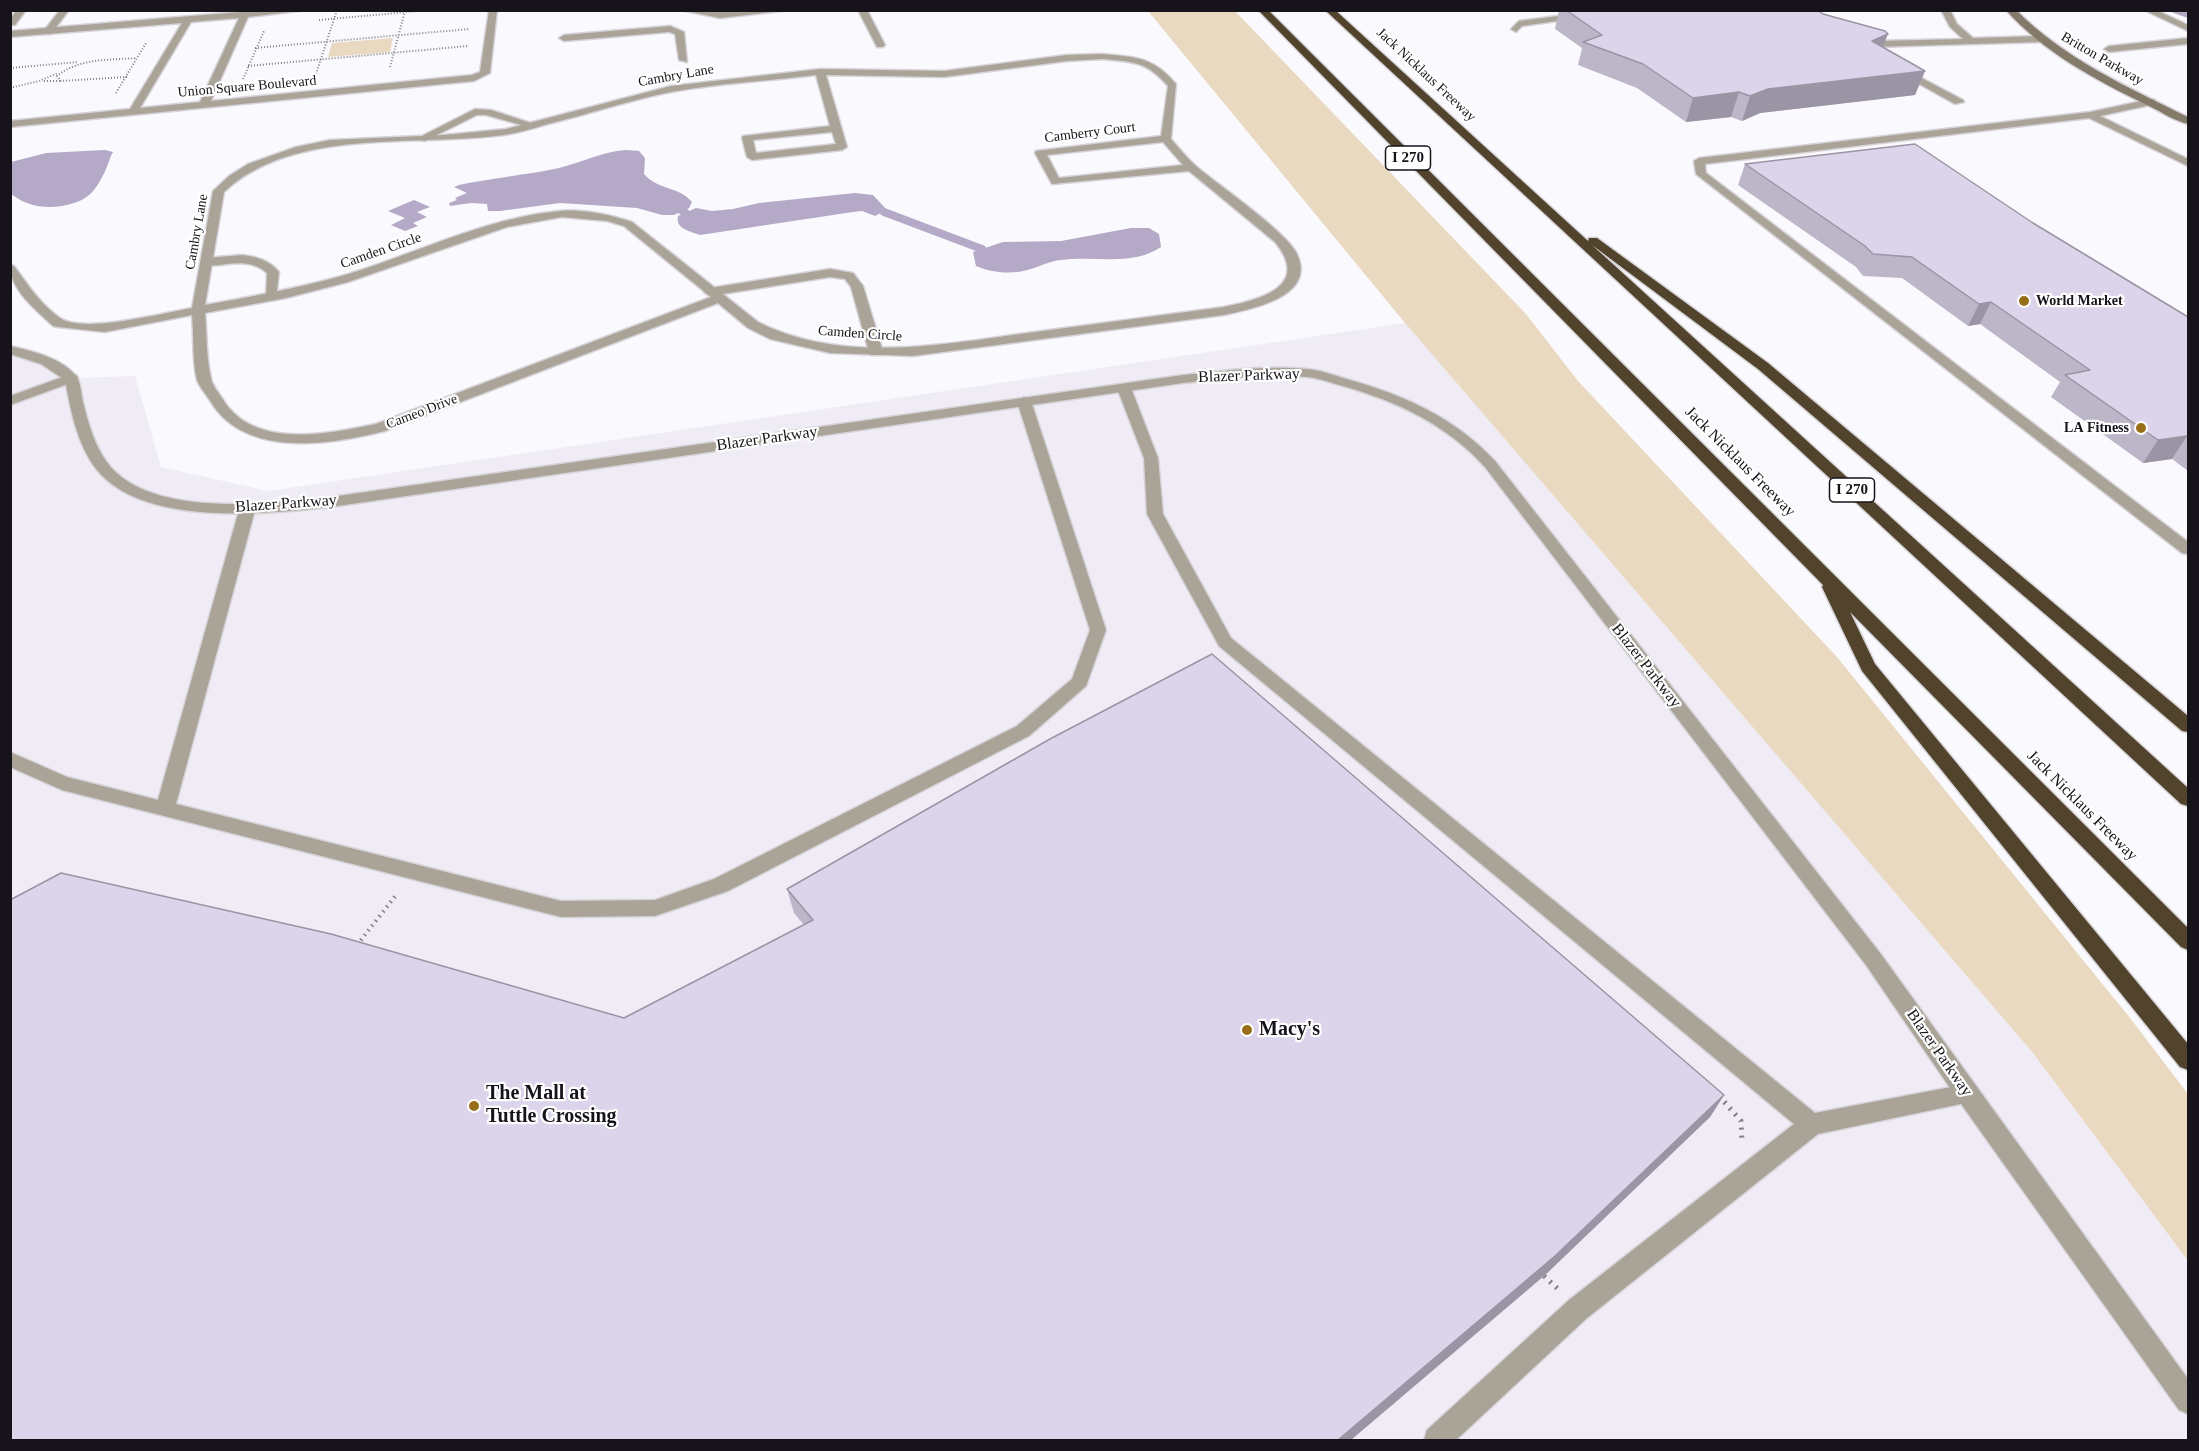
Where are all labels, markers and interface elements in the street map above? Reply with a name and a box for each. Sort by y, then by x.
street label: Jack Nicklaus Freeway [1373,25,1479,125]
street label: Britton Parkway [2058,29,2146,89]
street label: Cambry Lane [637,61,715,91]
street label: Union Square Boulevard [177,73,317,101]
street label: Camberry Court [1044,119,1136,147]
road number: I 270 [1386,146,1430,170]
street label: Cambry Lane [182,193,212,271]
street label: Camden Circle [338,229,424,273]
place label: World Market [2036,293,2123,309]
marker: World Market [2017,294,2031,308]
street label: Camden Circle [817,323,903,345]
street label: Blazer Parkway [1198,365,1300,387]
street label: Cameo Drive [384,391,460,433]
street label: Jack Nicklaus Freeway [1681,403,1799,521]
place label: LA Fitness [2064,420,2129,436]
marker: LA Fitness [2134,421,2148,435]
street label: Blazer Parkway [715,422,819,456]
road number: I 270 [1830,478,1874,502]
street label: Blazer Parkway [235,491,337,517]
street label: Blazer Parkway [1607,620,1685,712]
street label: Jack Nicklaus Freeway [2023,747,2141,865]
street label: Blazer Parkway [1902,1006,1976,1100]
place label: Macy's [1259,1018,1320,1042]
marker: Macy's [1240,1023,1254,1037]
place label: The Mall at Tuttle Crossing [486,1082,617,1129]
marker: The Mall at Tuttle Crossing [467,1099,481,1113]

